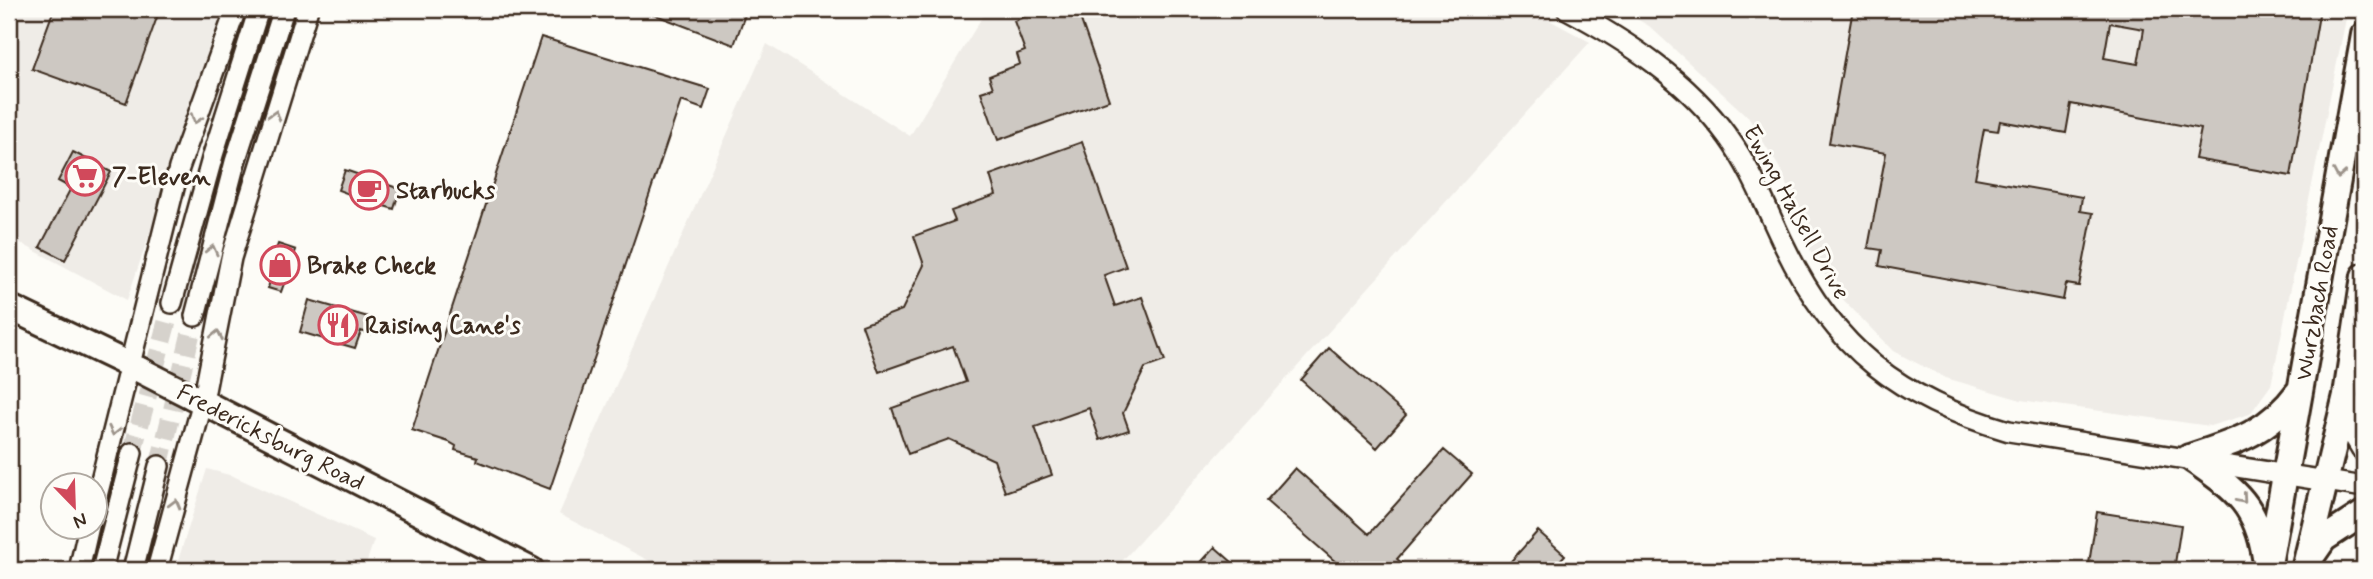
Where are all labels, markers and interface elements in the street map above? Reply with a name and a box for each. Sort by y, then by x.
one-way arrow [267,109,281,121]
one-way arrow [190,113,204,125]
street label: Ewing Halsell Drive [1733,120,1857,307]
supermarket icon: 7-Eleven [64,155,106,197]
place label: 7-Eleven [112,162,211,193]
one-way arrow [2332,168,2347,180]
cafe icon: Starbucks [348,169,390,211]
place label: Starbucks [396,176,495,207]
street label: Wurzbach Road [2289,223,2346,383]
one-way arrow [204,244,218,256]
shop icon: Brake Check [259,244,301,286]
place label: Brake Check [307,251,436,282]
restaurant icon: Raising Cane's [317,304,359,346]
place label: Raising Cane's [365,311,521,343]
one-way arrow [209,329,224,341]
street label: Fredericksburg Road [171,378,369,499]
one-way arrow [108,425,123,437]
north arrow [38,470,108,540]
one-way arrow [2234,491,2246,504]
one-way arrow [167,499,181,511]
text: N [69,506,91,534]

